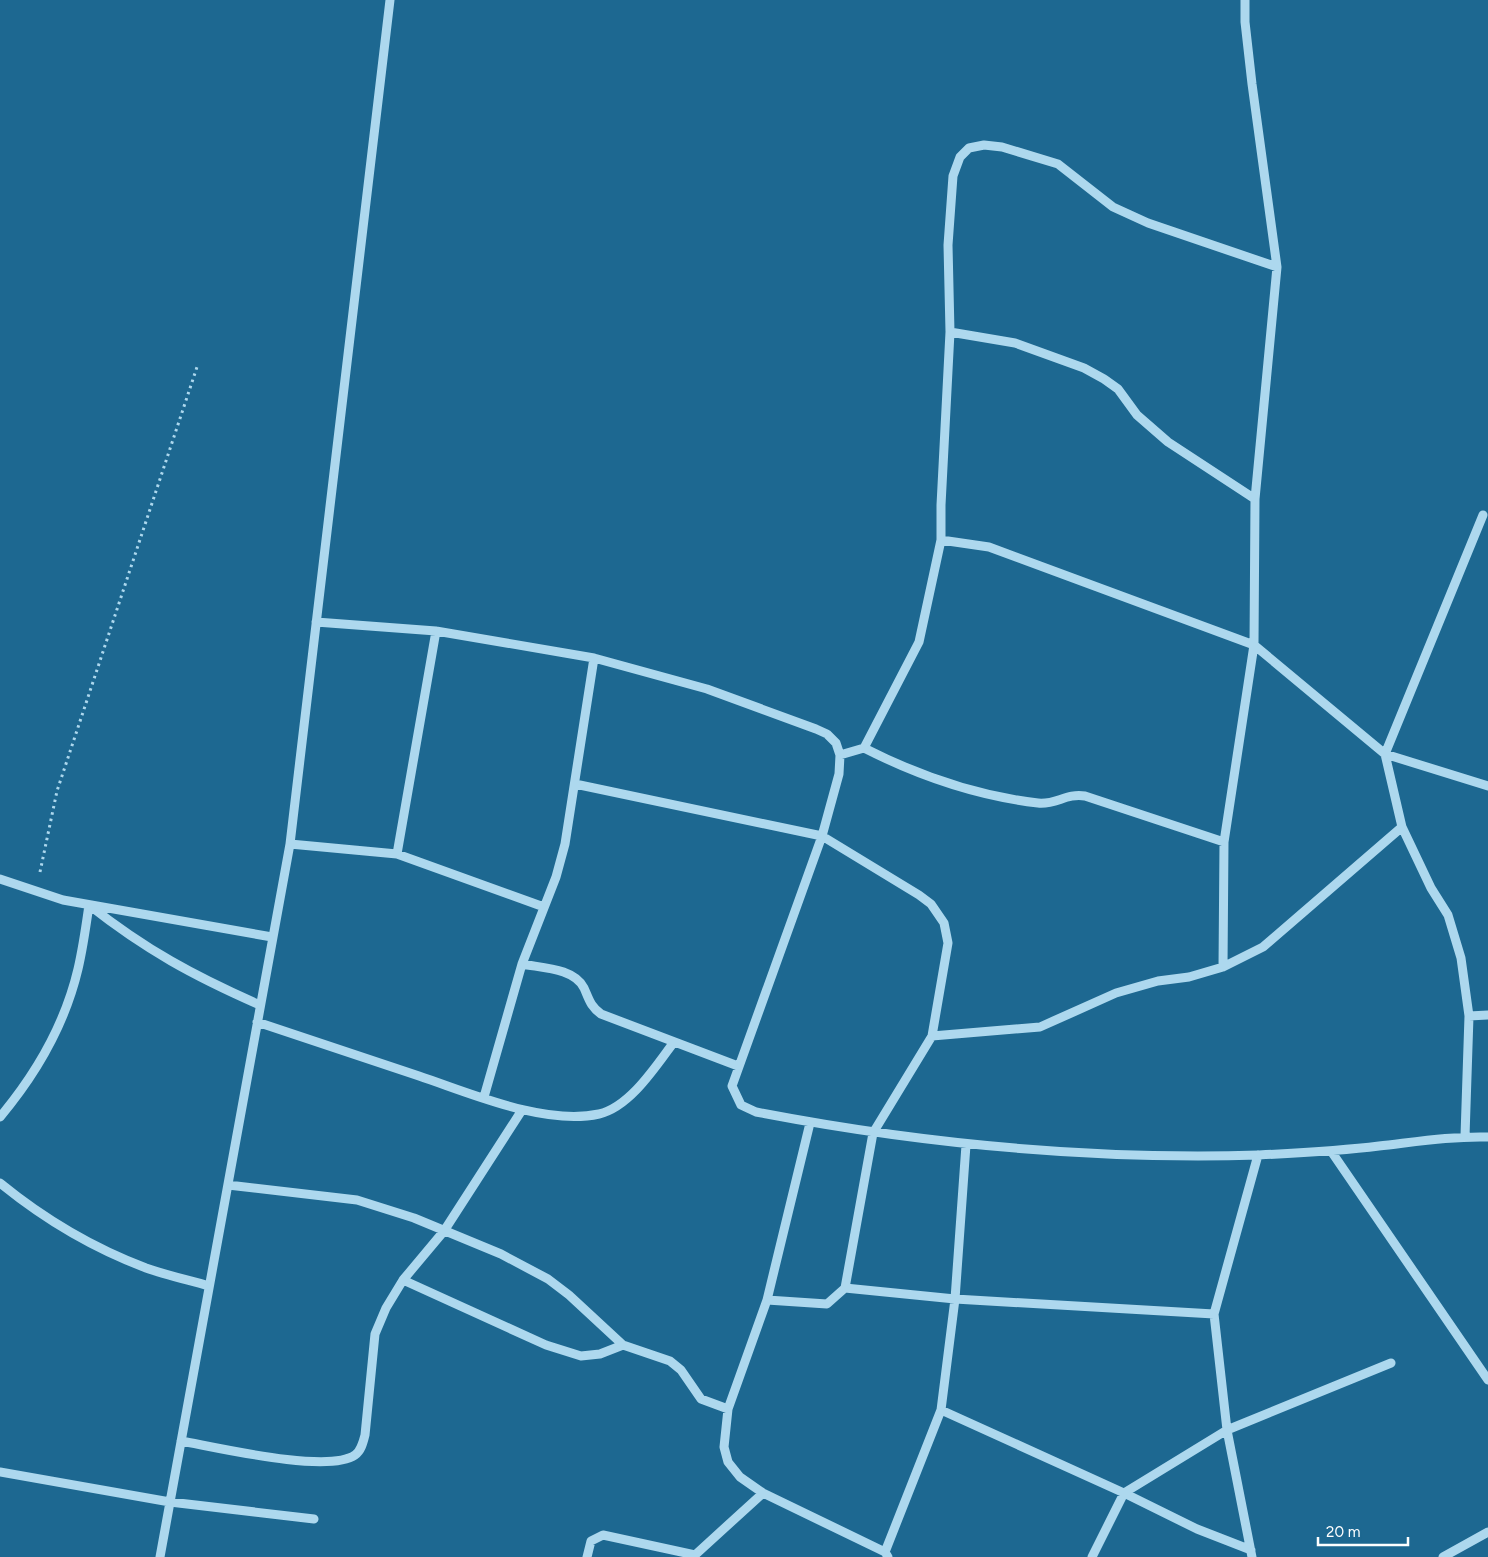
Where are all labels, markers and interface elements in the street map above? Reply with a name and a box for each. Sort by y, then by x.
scale bar [1318,1514,1408,1546]
text: 20 m [1326,1523,1360,1541]

